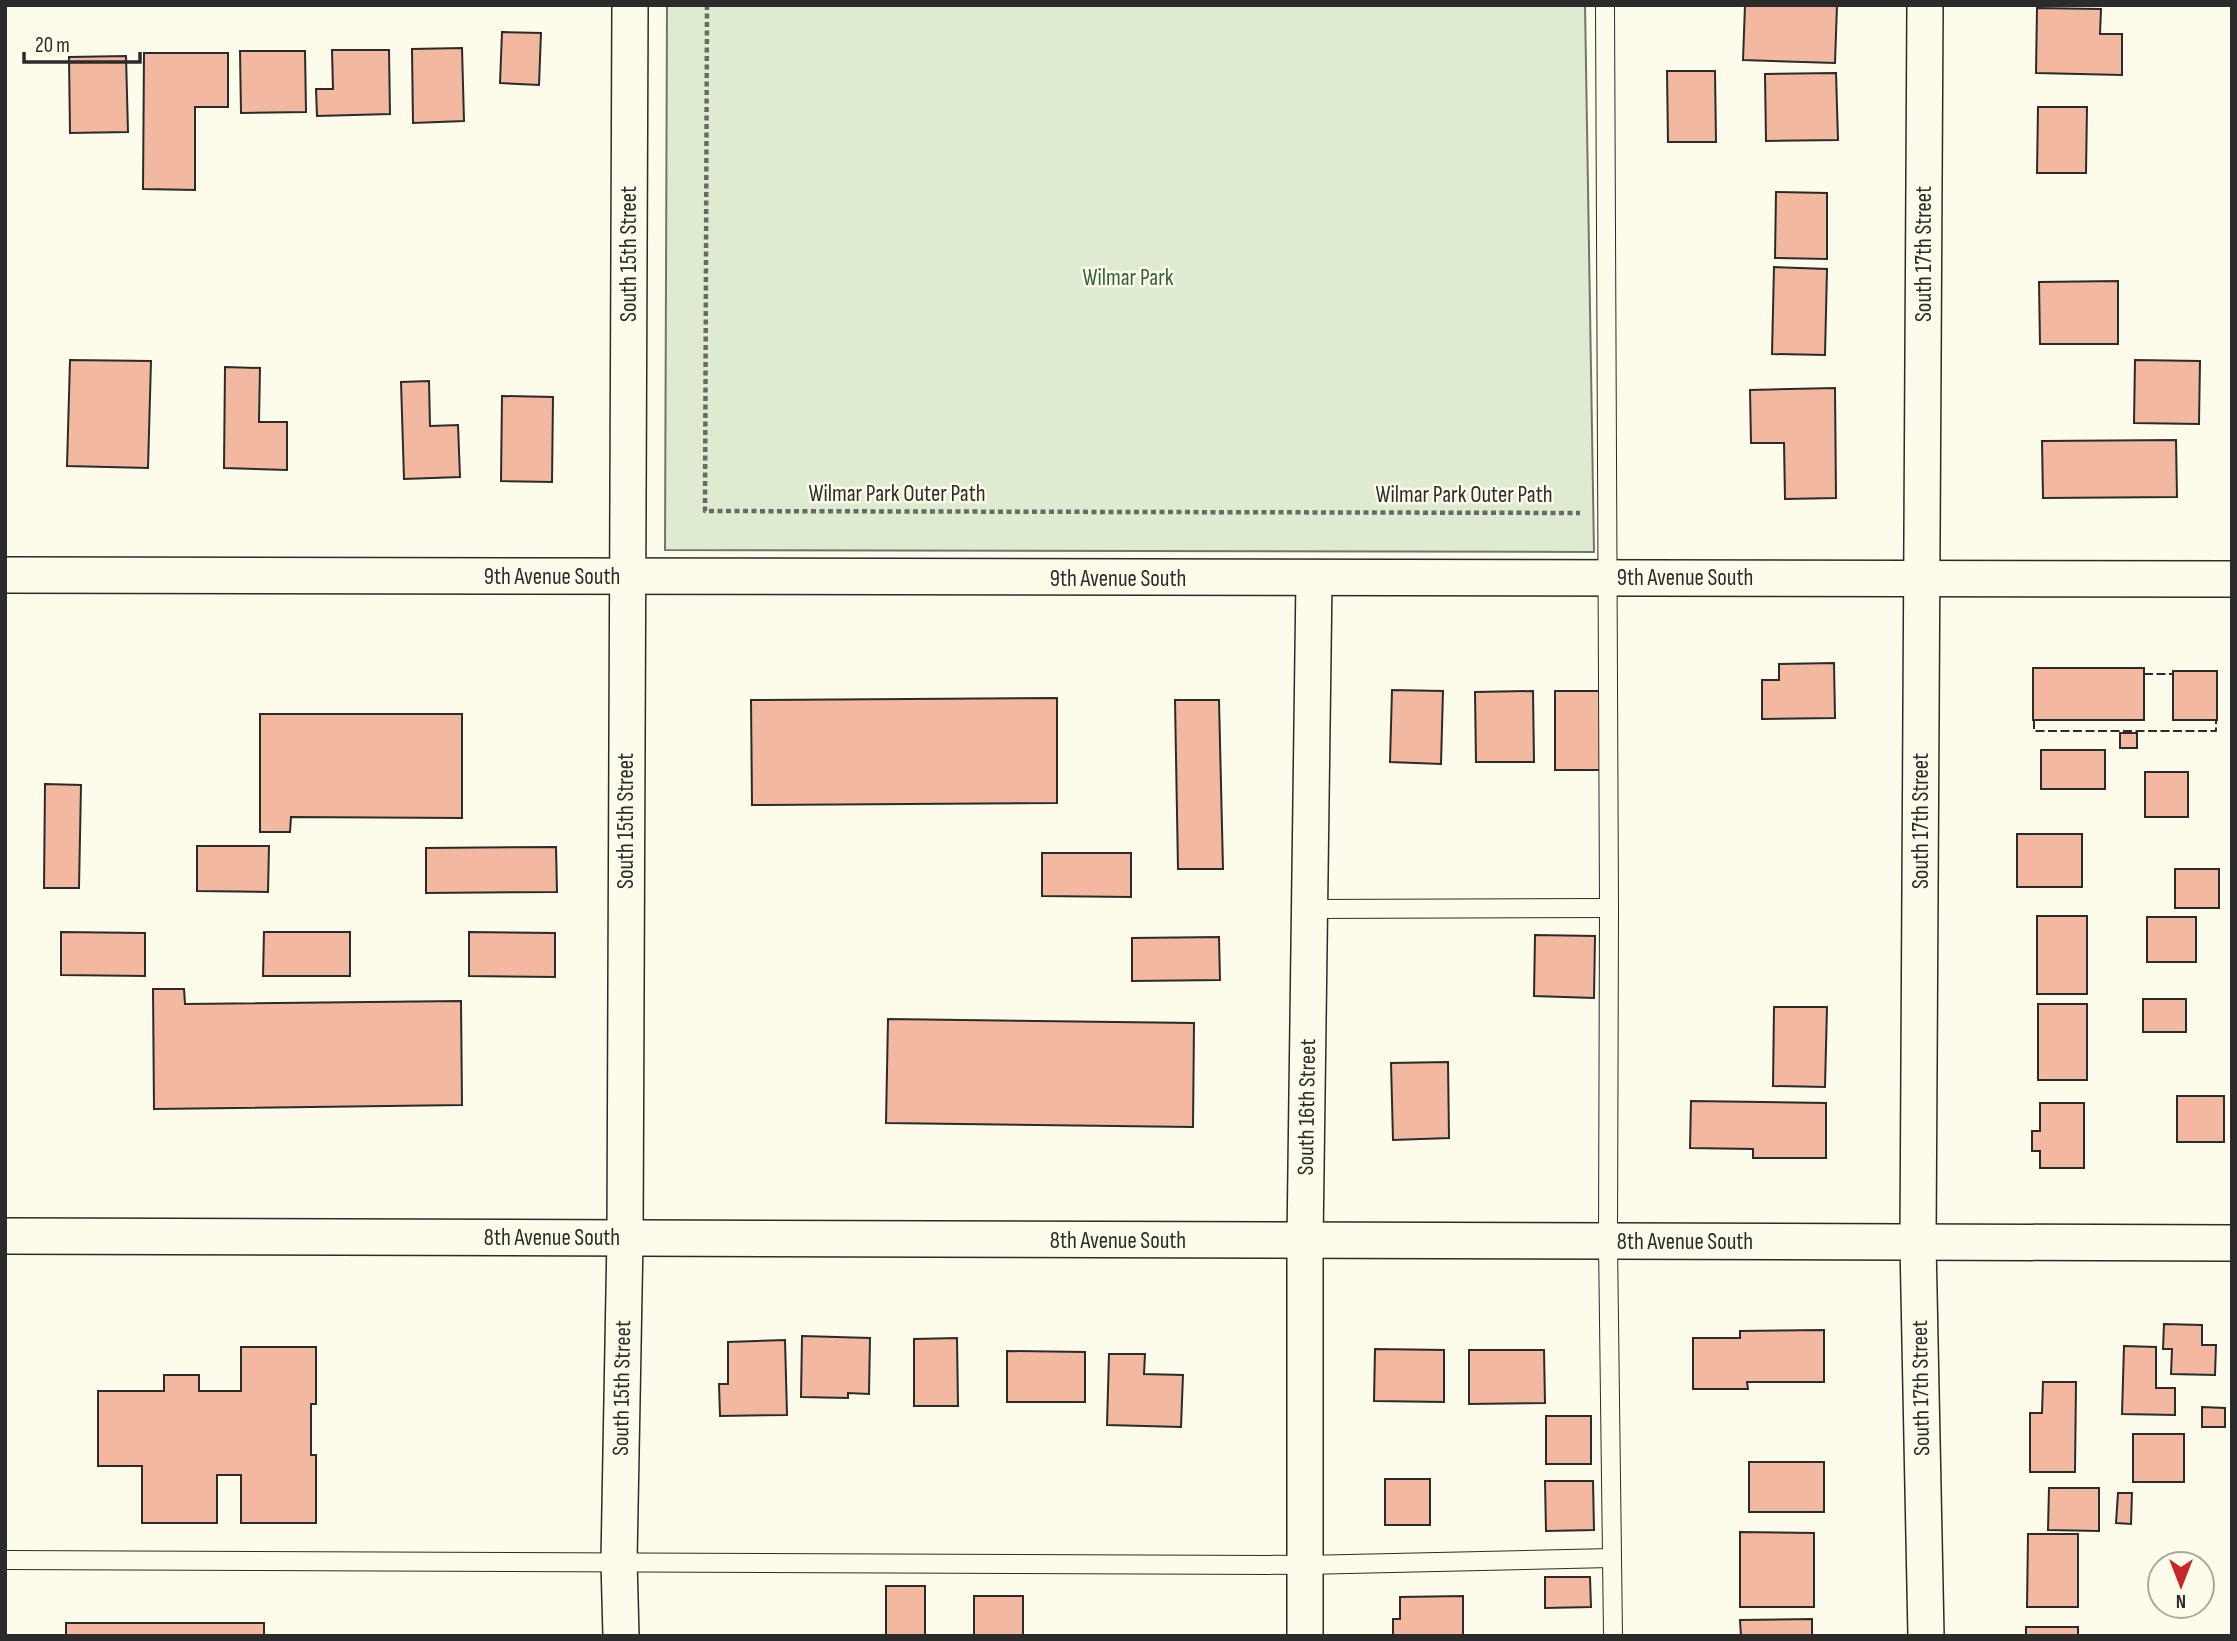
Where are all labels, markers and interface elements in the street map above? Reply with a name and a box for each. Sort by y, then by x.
scale bar [24,21,140,65]
text: 20 m [35,33,70,58]
street label: South 15th Street [615,186,643,322]
street label: South 17th Street [1910,186,1938,322]
park label: Wilmar Park [1082,264,1174,292]
street label: Wilmar Park Outer Path [808,480,986,508]
street label: Wilmar Park Outer Path [1375,481,1553,509]
street label: 9th Avenue South [484,563,620,591]
street label: 9th Avenue South [1617,564,1753,592]
street label: 9th Avenue South [1050,565,1186,593]
street label: South 15th Street [612,753,640,889]
street label: South 17th Street [1907,753,1935,889]
street label: South 16th Street [1292,1038,1322,1176]
street label: 8th Avenue South [484,1224,620,1252]
street label: 8th Avenue South [1050,1227,1186,1255]
street label: 8th Avenue South [1617,1228,1753,1256]
street label: South 15th Street [607,1320,637,1456]
street label: South 17th Street [1906,1320,1936,1456]
north arrow [2146,1550,2216,1620]
text: N [2176,1589,2186,1612]

